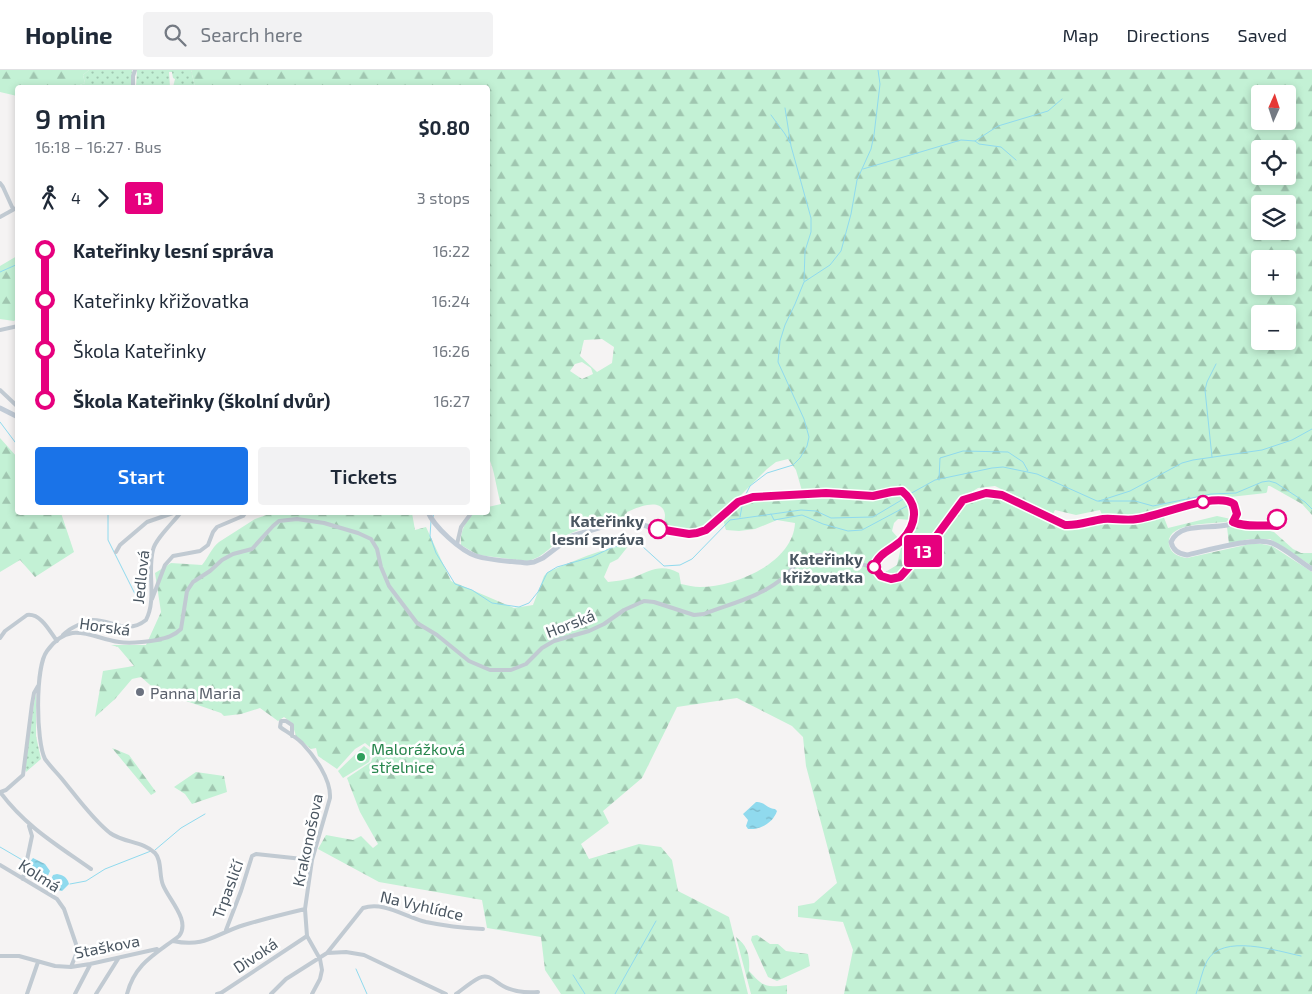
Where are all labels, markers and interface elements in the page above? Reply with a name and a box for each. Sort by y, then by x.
search box [143,12,493,57]
text: Hopline [25,20,113,49]
icon: search [161,21,189,49]
text: Search here [201,23,303,46]
text: Map [1062,24,1099,46]
text: Directions [1127,24,1210,46]
text: Saved [1238,24,1287,46]
north arrow [1251,85,1296,130]
map controls [1251,85,1296,350]
text: 9 min [35,101,106,135]
text: $0.80 [419,116,470,139]
text: 16:18 – 16:27 · Bus [35,137,162,156]
button: locate [1251,140,1296,185]
icon: walk [35,184,63,212]
icon: forward [89,184,117,212]
text: 13 [135,187,153,209]
text: 4 [71,188,81,207]
text: 3 stops [417,188,470,207]
button: layers [1251,195,1296,240]
text: Kateřinky lesní správa [73,239,274,262]
text: 16:22 [433,241,470,260]
button: + [1251,250,1296,295]
text: Kateřinky křižovatka [73,289,249,312]
text: 16:24 [432,291,470,310]
button: − [1251,305,1296,350]
text: Škola Kateřinky [73,339,206,362]
text: 16:26 [433,341,470,360]
text: Škola Kateřinky (školní dvůr) [73,389,330,412]
text: 16:27 [434,391,470,410]
button: Start [35,447,248,505]
button: Tickets [258,447,470,505]
unlabelled marker [1196,495,1210,509]
unlabelled marker [1267,509,1287,529]
place label: Kateřinky lesní správa [552,511,644,548]
marker: Kateřinky lesní správa [648,519,668,539]
line badge: 13 [900,535,946,567]
text: 13 [914,540,932,562]
street label: Jedlová [128,549,152,605]
place label: Kateřinky křižovatka [782,549,863,586]
marker: Kateřinky křižovatka [867,560,881,574]
street label: Horská [543,605,597,641]
street label: Horská [78,613,132,639]
place label: Panna Maria [150,683,241,702]
marker: Panna Maria [134,686,146,698]
place label: Malorážková střelnice [371,739,465,776]
marker: Malorážková střelnice [355,751,367,763]
street label: Krakonošova [288,792,326,888]
street label: Kolmá [16,855,64,895]
street label: Trpasličí [208,856,247,921]
street label: Na Vyhlídce [378,886,466,924]
street label: Staškova [73,930,141,962]
street label: Divoká [229,933,281,977]

